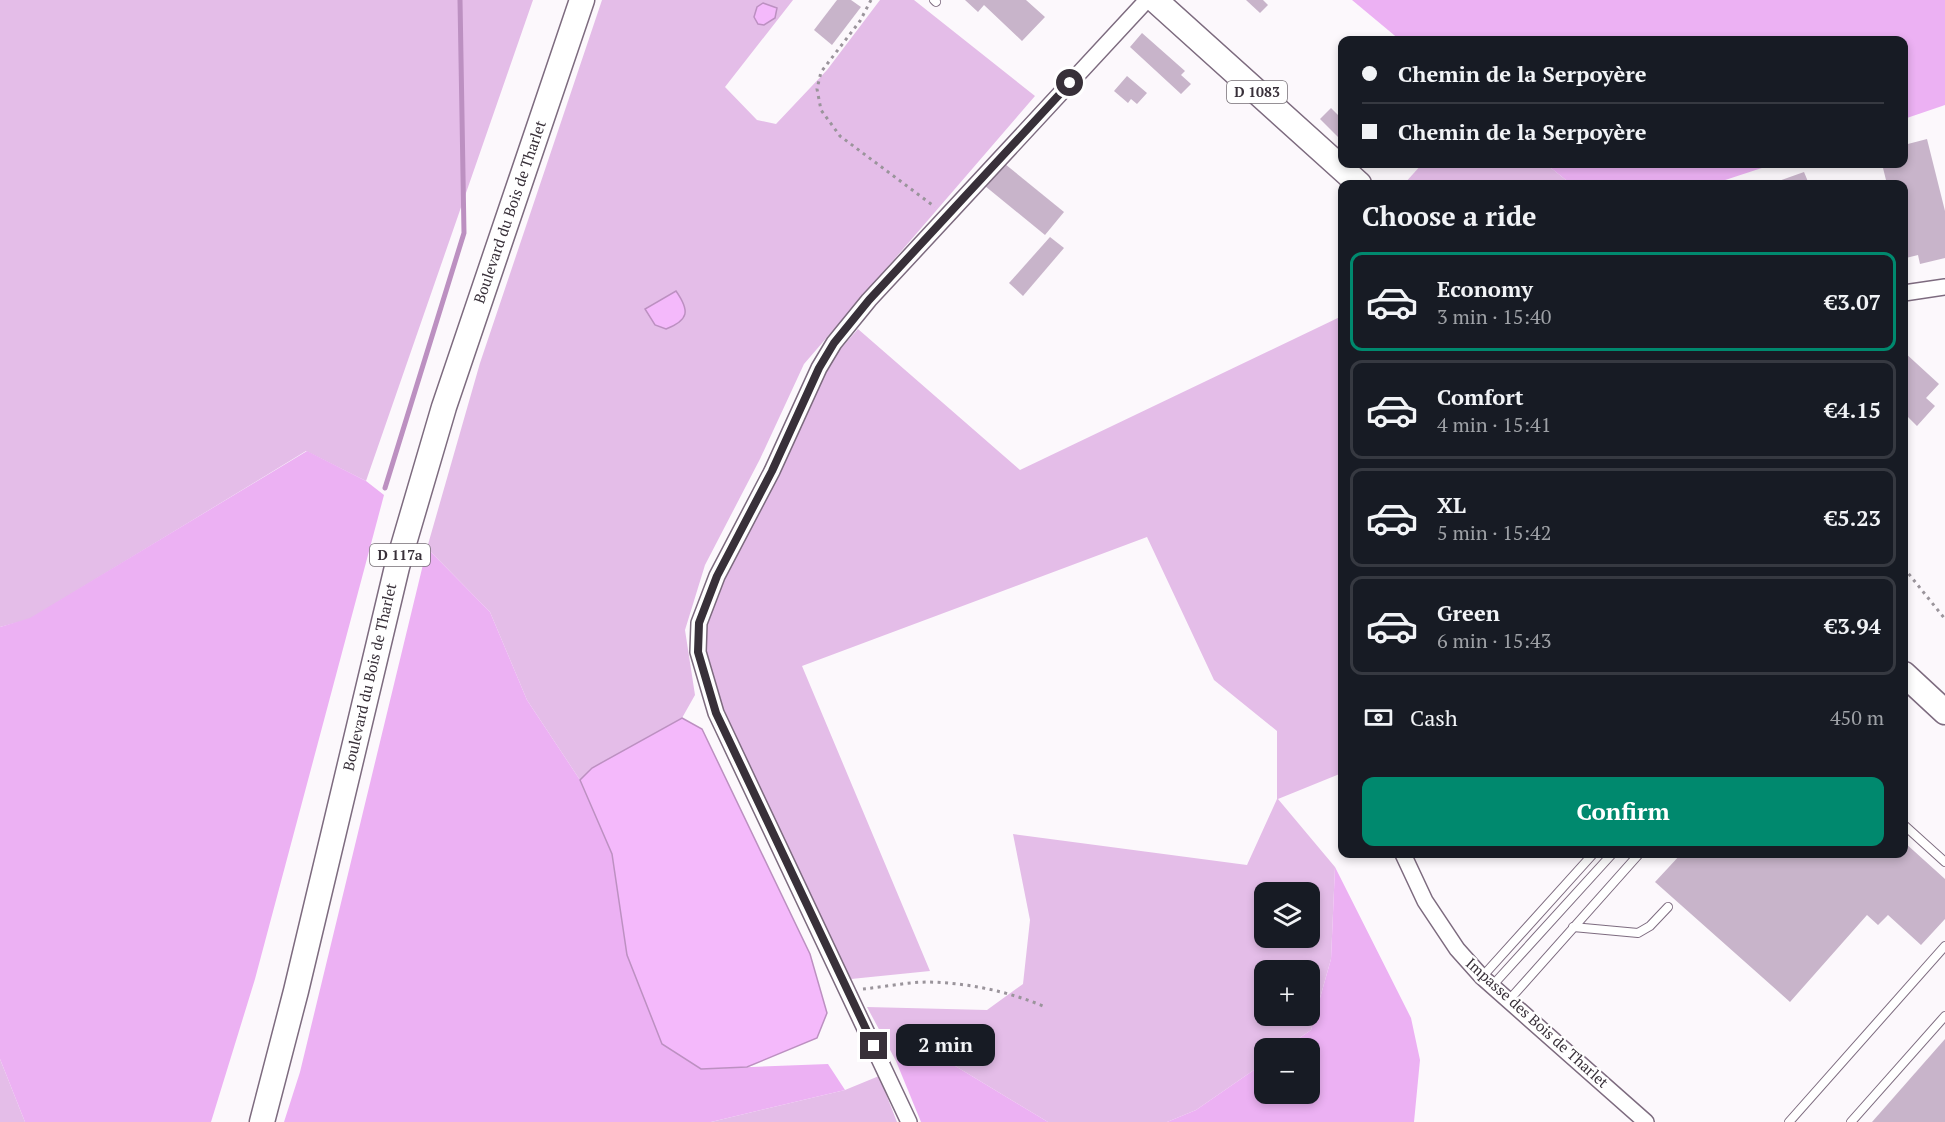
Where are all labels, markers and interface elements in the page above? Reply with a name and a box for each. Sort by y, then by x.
text: Chemin de la Serpoyère [1398,59,1647,88]
route start [1056,69,1083,96]
road number: D 1083 [1227,81,1287,103]
street label: Boulevard du Bois de Tharlet [468,117,550,306]
text: Chemin de la Serpoyère [1398,117,1647,146]
text: Choose a ride [1362,198,1537,234]
text: Economy [1437,274,1533,303]
icon: car [1365,275,1419,329]
text: €3.07 [1825,287,1881,316]
text: 3 min · 15:40 [1437,303,1551,330]
text: Comfort [1437,382,1523,411]
icon: car [1365,383,1419,437]
text: €4.15 [1825,395,1881,424]
text: 4 min · 15:41 [1437,411,1551,438]
text: XL [1437,490,1466,519]
icon: car [1365,491,1419,545]
text: €5.23 [1825,503,1881,532]
text: 5 min · 15:42 [1437,519,1551,546]
road number: D 117a [370,544,430,566]
street label: Boulevard du Bois de Tharlet [338,580,400,773]
text: Green [1437,598,1500,627]
icon: car [1365,599,1419,653]
text: €3.94 [1825,611,1881,640]
text: 6 min · 15:43 [1437,627,1551,654]
icon: cash [1362,701,1395,734]
text: Cash [1410,703,1458,732]
text: 450 m [1830,704,1884,731]
button: Confirm [1362,777,1884,846]
map controls [1254,882,1320,1104]
button: layers [1254,882,1320,948]
street label: Impasse des Bois de Tharlet [1462,953,1614,1092]
button: + [1254,960,1320,1026]
callout: 2 min [895,1025,994,1067]
text: 2 min [918,1031,973,1058]
route end [860,1032,887,1059]
button: − [1254,1038,1320,1104]

